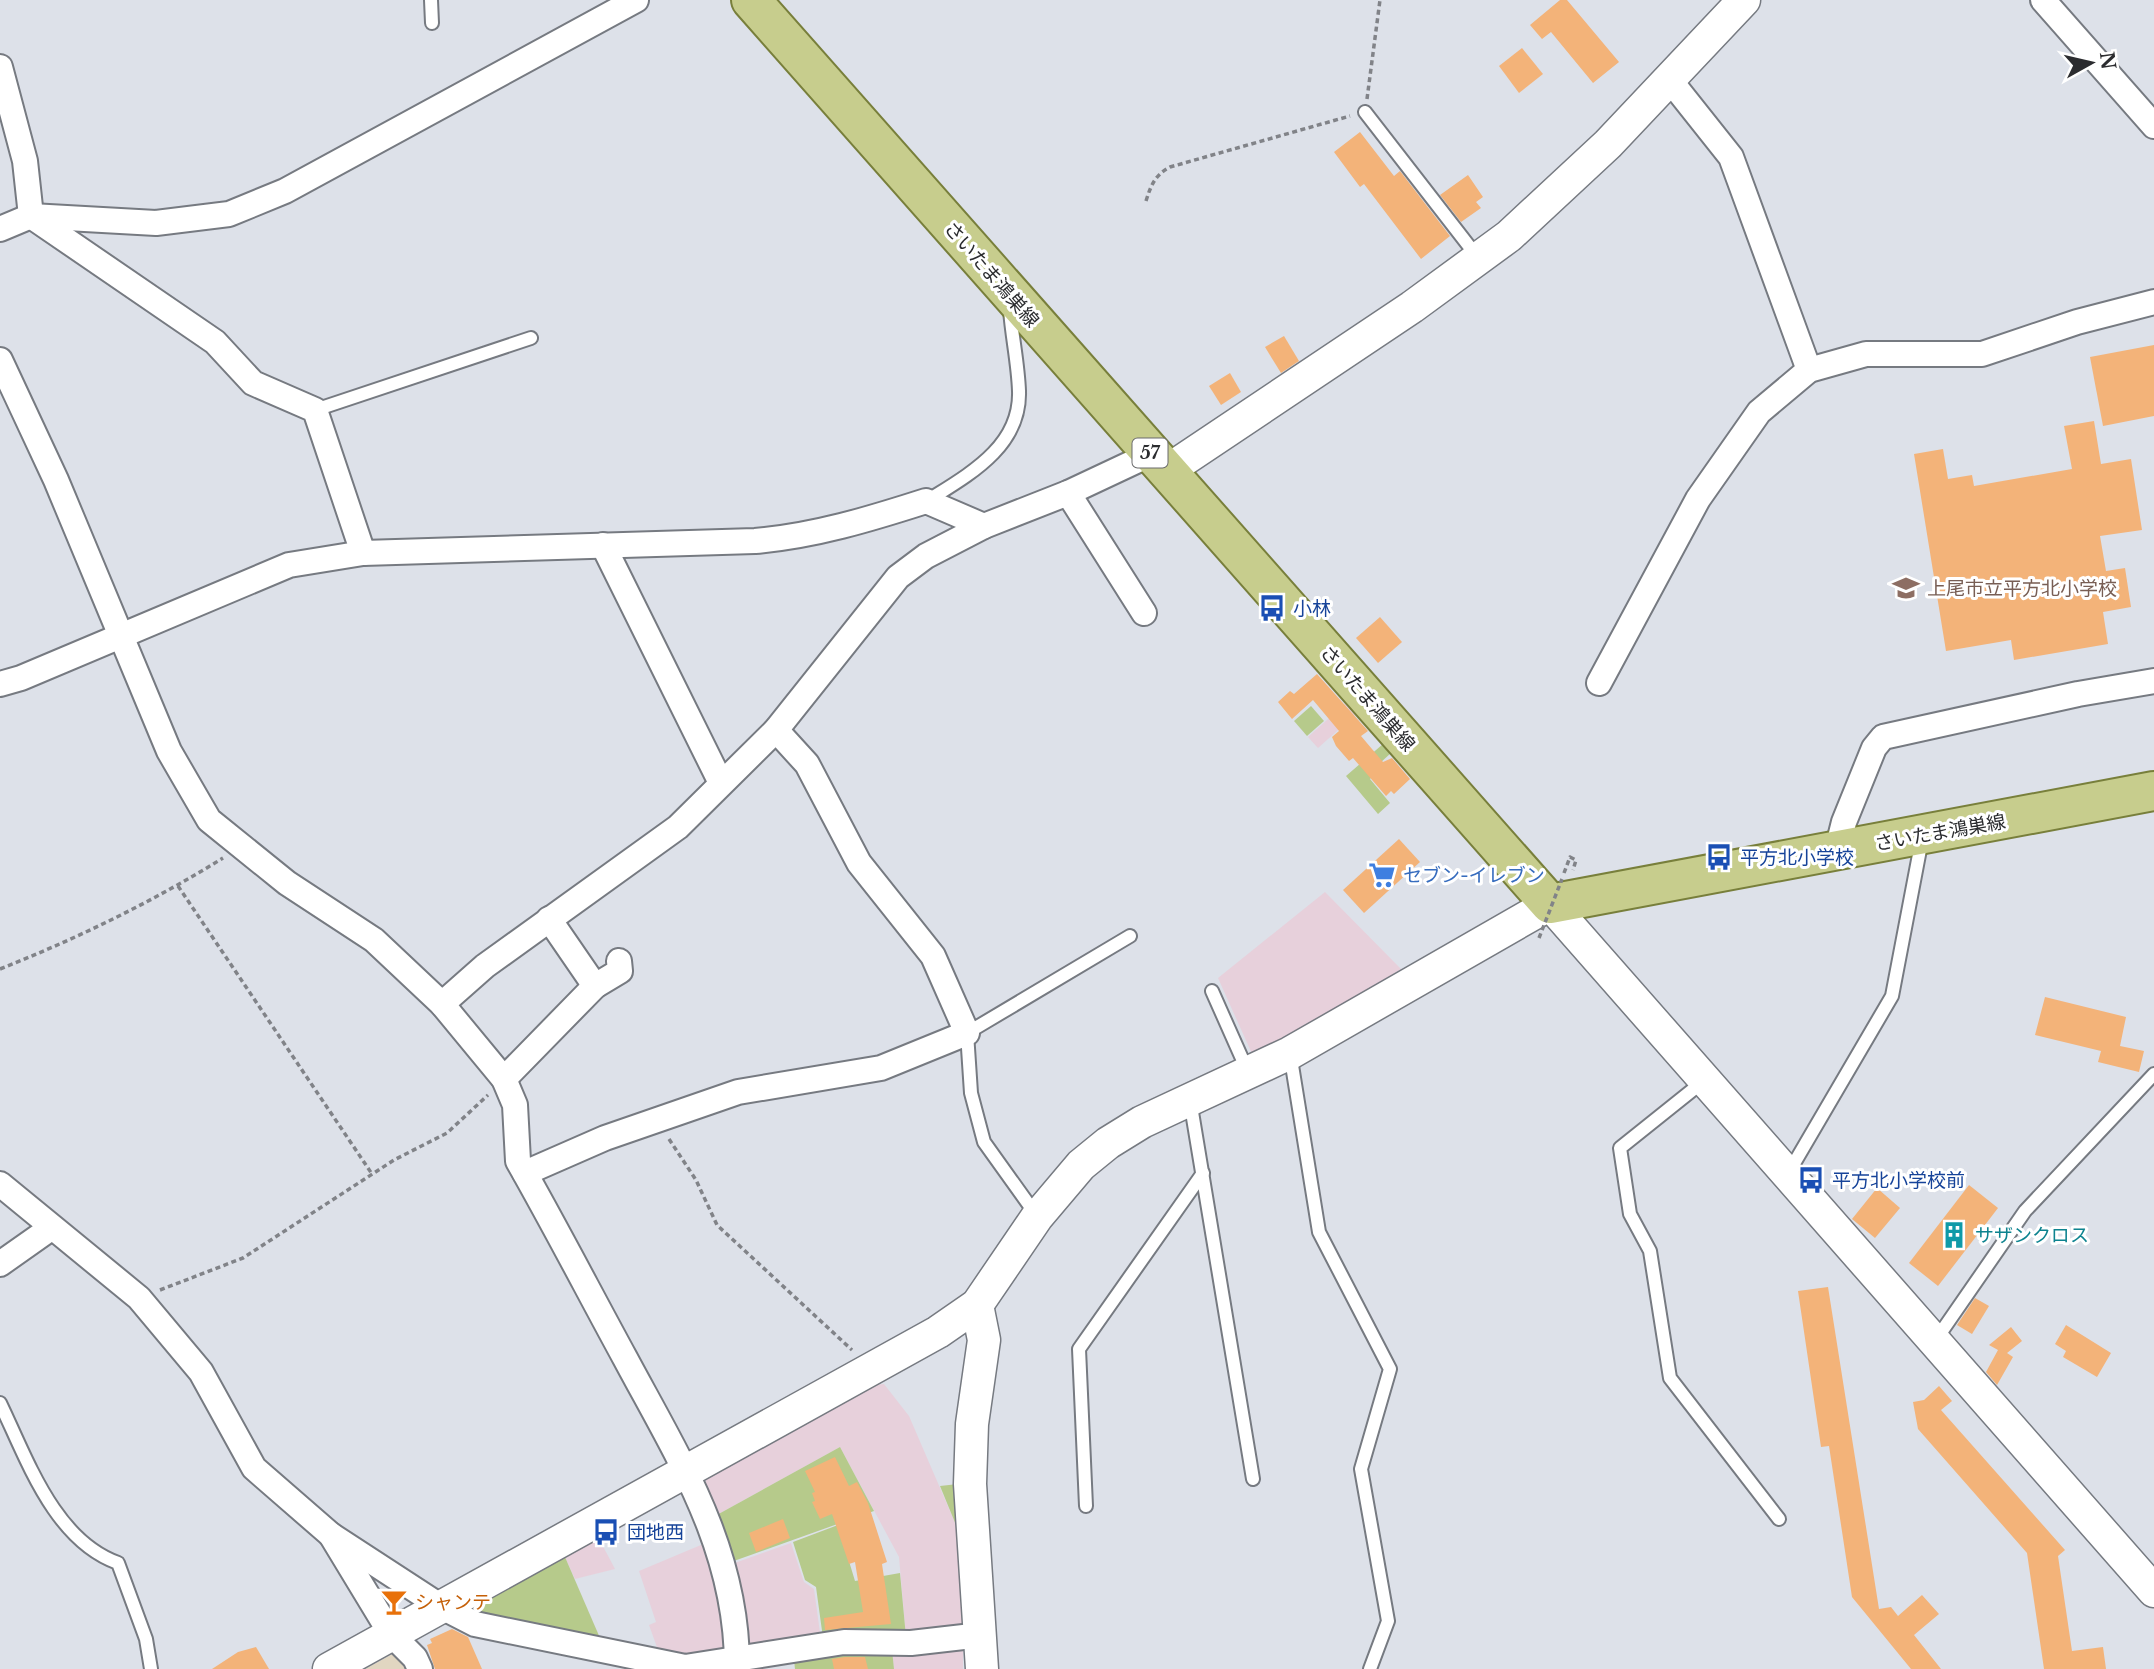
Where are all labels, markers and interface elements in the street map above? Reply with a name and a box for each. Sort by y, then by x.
north arrow [2056,28,2126,98]
text: N [2095,50,2120,71]
street label: さいたま鴻巣線 [940,217,1044,332]
road number: 57 [1132,438,1168,467]
school or university icon: 上尾市立平方北小学校 [1891,573,1921,603]
place label: 上尾市立平方北小学校 [1927,577,2117,600]
bus stop icon: 小林 [1257,593,1287,623]
place label: 小林 [1293,597,1331,620]
street label: さいたま鴻巣線 [1316,641,1420,756]
street label: さいたま鴻巣線 [1873,810,2007,855]
bus stop icon: 平方北小学校 [1704,842,1734,872]
place label: 平方北小学校 [1740,846,1854,869]
supermarket icon: セブン-イレブン [1367,860,1397,890]
place label: セブン-イレブン [1403,864,1545,887]
bus stop icon: 平方北小学校前 [1796,1165,1826,1195]
place label: 平方北小学校前 [1832,1169,1965,1192]
building icon: サザンクロス [1939,1220,1969,1250]
place label: サザンクロス [1975,1224,2089,1247]
bus stop icon: 団地西 [591,1517,621,1547]
place label: 団地西 [627,1521,684,1544]
bar icon: シャンテ [379,1587,409,1617]
place label: シャンテ [415,1591,491,1614]

